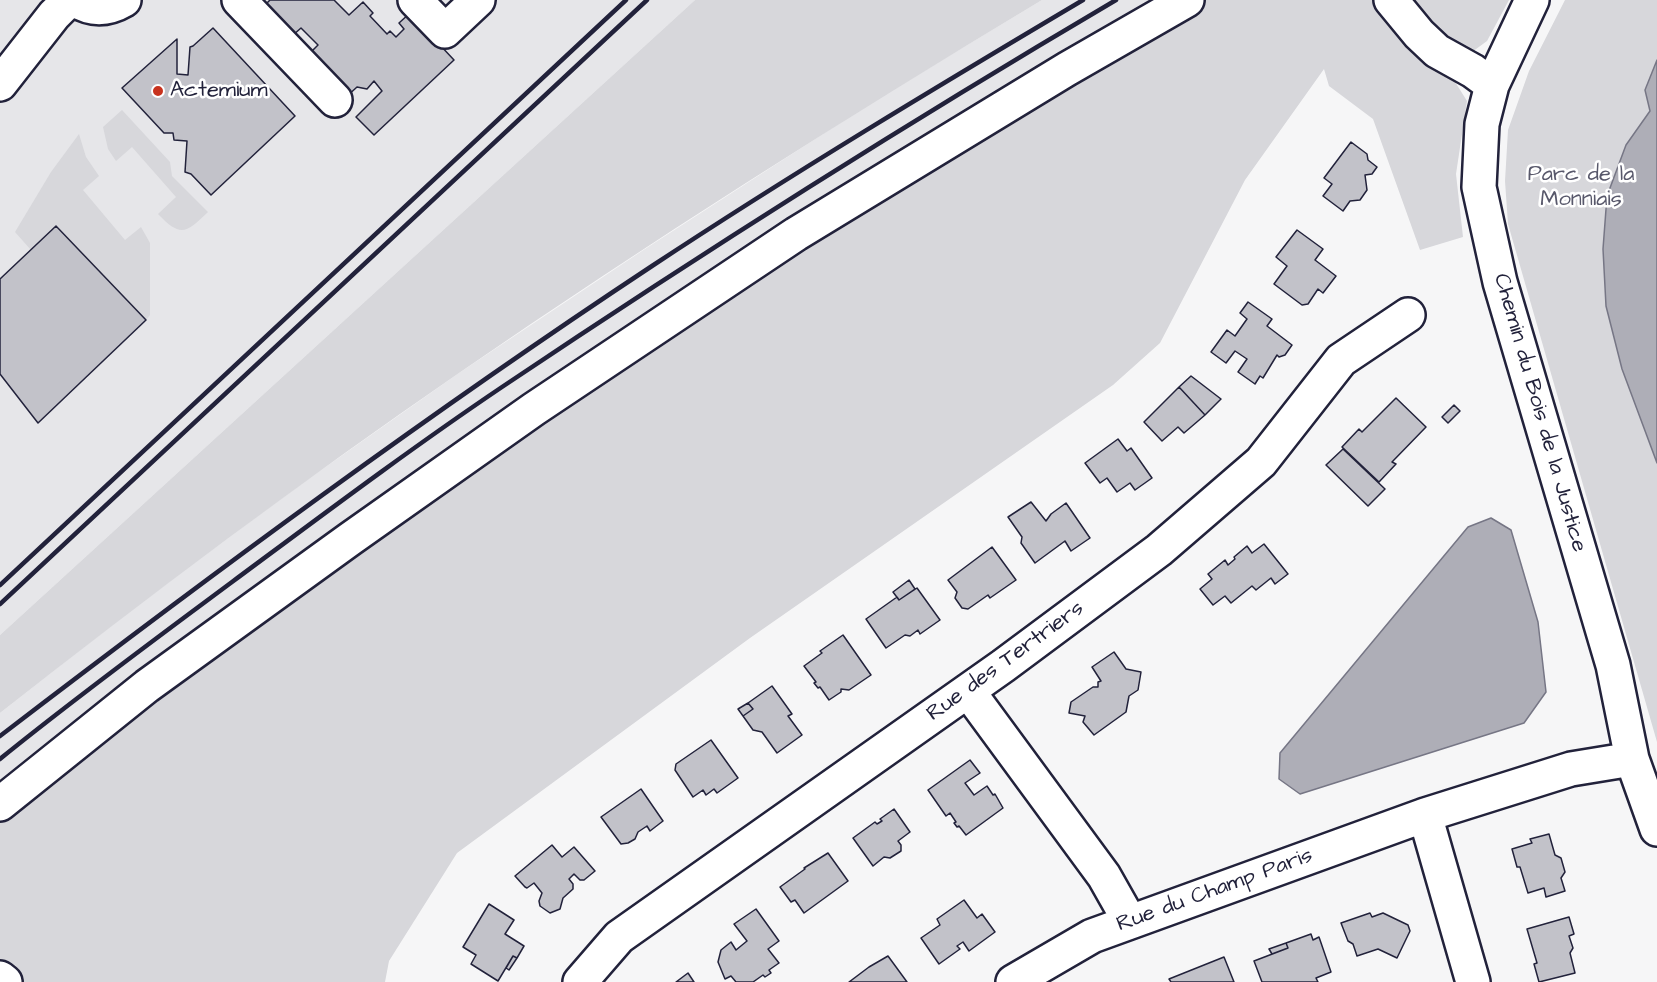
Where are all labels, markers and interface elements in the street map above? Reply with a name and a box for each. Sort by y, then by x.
place label: Actemium [170,78,268,104]
marker: Actemium [151,84,165,98]
park label: Parc de la Monniais [1528,162,1634,214]
street label: Chemin du Bois de la Justice [1487,271,1591,555]
street label: Rue des Tertriers [922,596,1090,728]
street label: Rue du Champ Paris [1114,843,1316,939]

